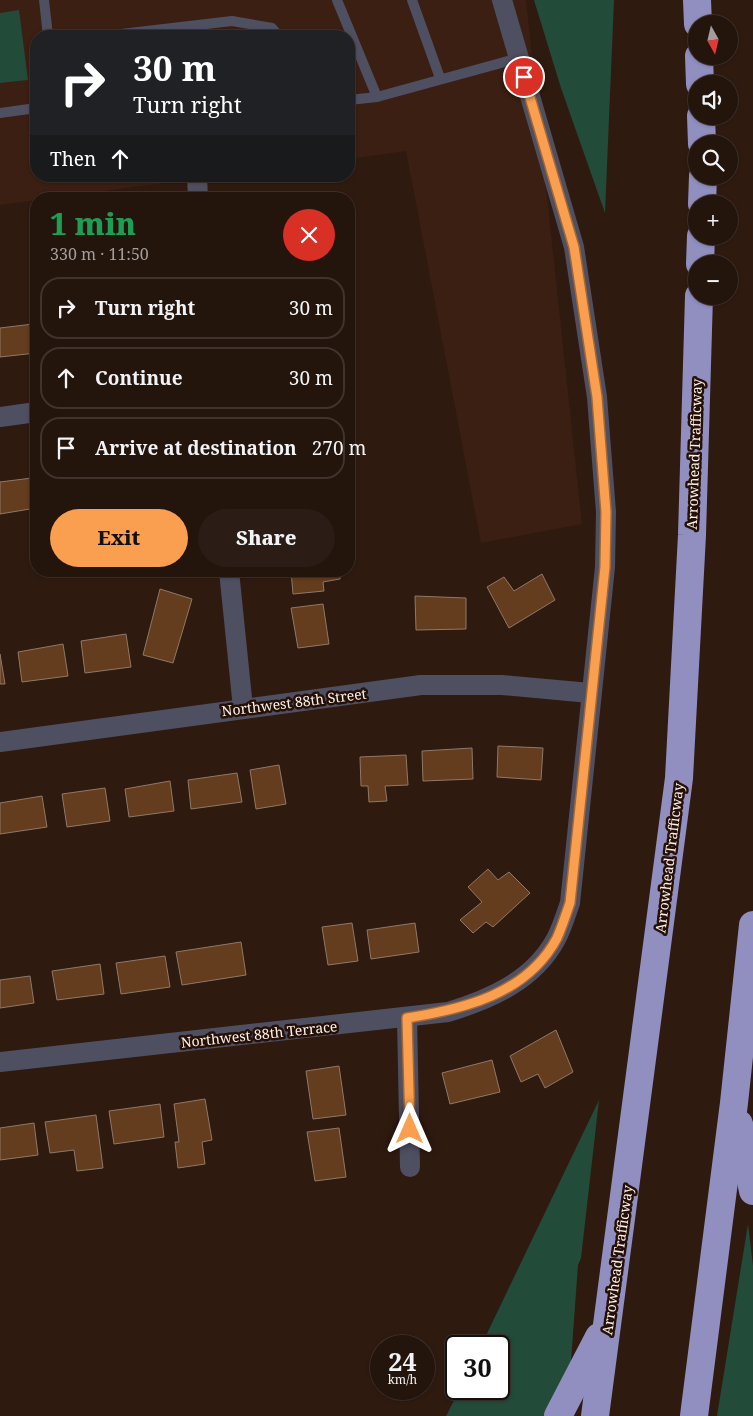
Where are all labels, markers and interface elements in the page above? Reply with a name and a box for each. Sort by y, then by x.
north arrow [688,15,738,65]
map controls [688,15,738,305]
text: 30 m [133,44,216,91]
icon: right [50,50,115,115]
pin [503,56,545,98]
icon: arrive [510,63,538,91]
button: sound [688,75,738,125]
text: Turn right [133,89,242,119]
button: search [688,135,738,185]
icon: ahead [106,145,134,173]
text: Then [50,146,96,172]
button: + [688,195,738,245]
text: 1 min [50,203,136,244]
button: close [283,209,335,261]
text: 330 m · 11:50 [50,243,149,265]
button: − [688,255,738,305]
icon: right [52,294,80,322]
text: Turn right [95,295,195,321]
text: 30 m [289,295,333,321]
icon: ahead [52,364,80,392]
text: Continue [95,365,183,391]
text: 30 m [289,365,333,391]
street label: Arrowhead Trafficway [682,378,706,530]
icon: arrive [52,434,80,462]
text: Arrive at destination [95,435,297,461]
text: 270 m [312,435,367,461]
button: Exit [50,509,188,567]
button: Share [198,509,335,567]
street label: Northwest 88th Street [220,684,368,720]
street label: Arrowhead Trafficway [650,782,688,934]
street label: Northwest 88th Terrace [180,1016,338,1052]
position arrow [383,1102,435,1154]
street label: Arrowhead Trafficway [597,1184,637,1336]
speed limit sign: 30 [445,1335,510,1400]
text: 24 [388,1344,417,1378]
text: km/h [388,1371,417,1388]

